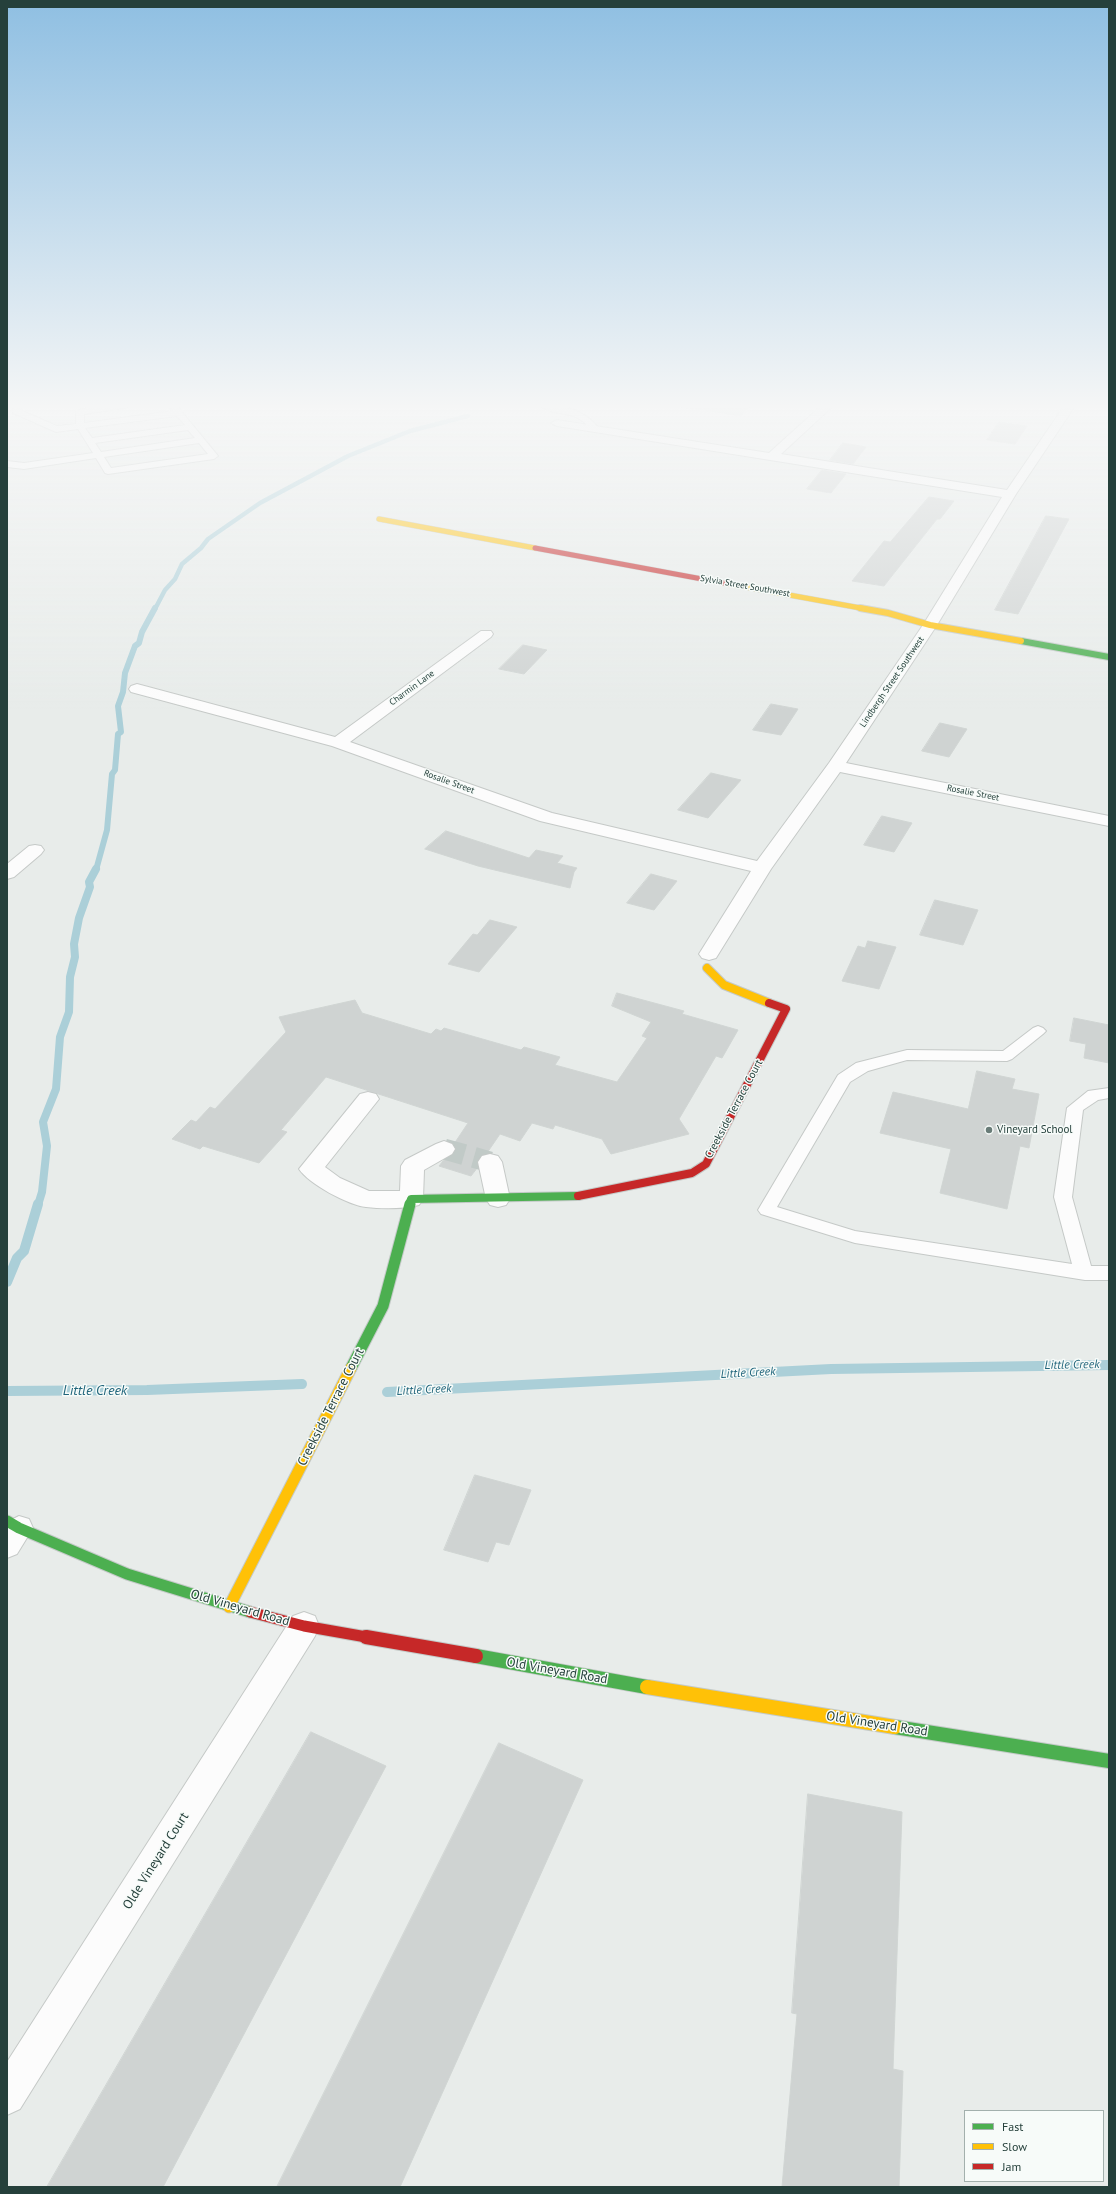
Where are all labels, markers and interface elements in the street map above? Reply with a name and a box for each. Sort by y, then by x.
street label: Sylvia Street Southwest [699,573,791,599]
street label: Lindbergh Street Southwest [858,635,926,729]
street label: Charmin Lane [387,668,437,708]
street label: Rosalie Street [422,768,476,796]
street label: Rosalie Street [946,783,1000,803]
street label: Creekside Terrace Court [702,1057,766,1161]
place label: Vineyard School [997,1123,1073,1137]
marker: Vineyard School [984,1125,994,1135]
street label: Creekside Terrace Court [294,1345,368,1469]
water label: Little Creek [1044,1357,1100,1373]
water label: Little Creek [720,1364,776,1382]
water label: Little Creek [396,1381,452,1399]
water label: Little Creek [63,1383,127,1399]
street label: Old Vineyard Road [189,1586,291,1630]
street label: Old Vineyard Road [505,1654,609,1688]
street label: Old Vineyard Road [825,1708,929,1740]
street label: Olde Vineyard Court [120,1810,192,1912]
legend [964,2110,1104,2182]
text: Fast [1002,2119,1023,2134]
text: Slow [1002,2139,1027,2154]
text: Jam [1002,2159,1021,2174]

